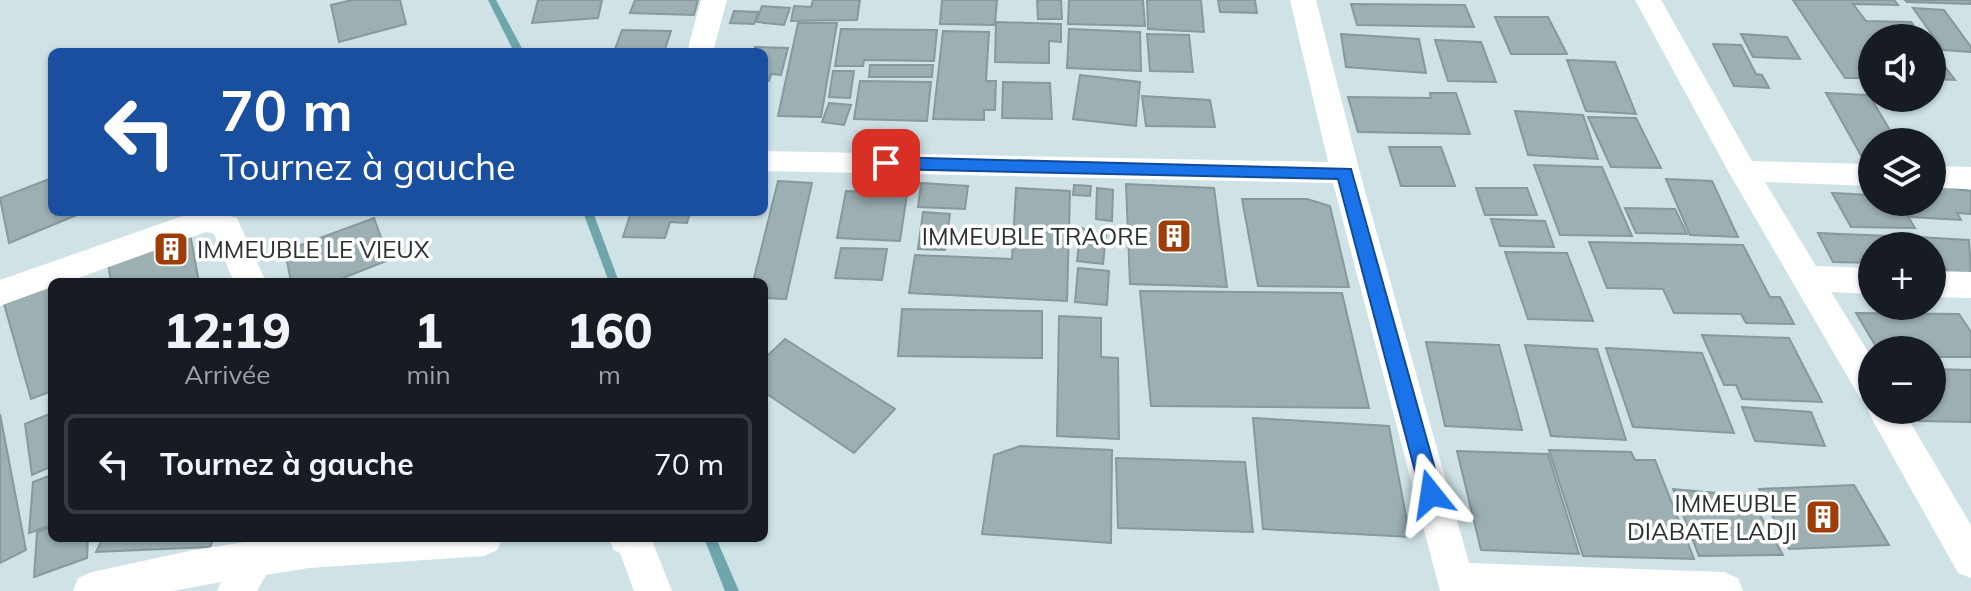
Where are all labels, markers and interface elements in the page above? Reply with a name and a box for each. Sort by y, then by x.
map controls [1858,24,1946,424]
button: sound [1858,24,1946,112]
text: 70 m [220,75,353,145]
icon: left [88,80,192,184]
button: layers [1858,128,1946,216]
pin [852,129,920,197]
icon: arrive [864,141,908,185]
text: Tournez à gauche [220,144,516,189]
building icon: IMMEUBLE TRAORE [1155,217,1193,255]
place label: IMMEUBLE TRAORE [922,221,1148,251]
building icon: IMMEUBLE LE VIEUX [152,230,190,268]
button: + [1858,232,1946,320]
place label: IMMEUBLE LE VIEUX [197,234,430,264]
text: 12:19 [163,300,291,360]
text: 1 [414,300,443,360]
text: 160 [566,300,653,360]
button: − [1858,336,1946,424]
text: Arrivée [184,358,270,391]
text: min [407,358,451,391]
text: m [598,358,621,391]
icon: left [92,442,136,486]
text: Tournez à gauche [160,445,414,483]
text: 70 m [654,445,724,483]
position arrow [1389,452,1473,536]
place label: IMMEUBLE DIABATE LADJI [1627,488,1797,546]
building icon: IMMEUBLE DIABATE LADJI [1804,498,1842,536]

